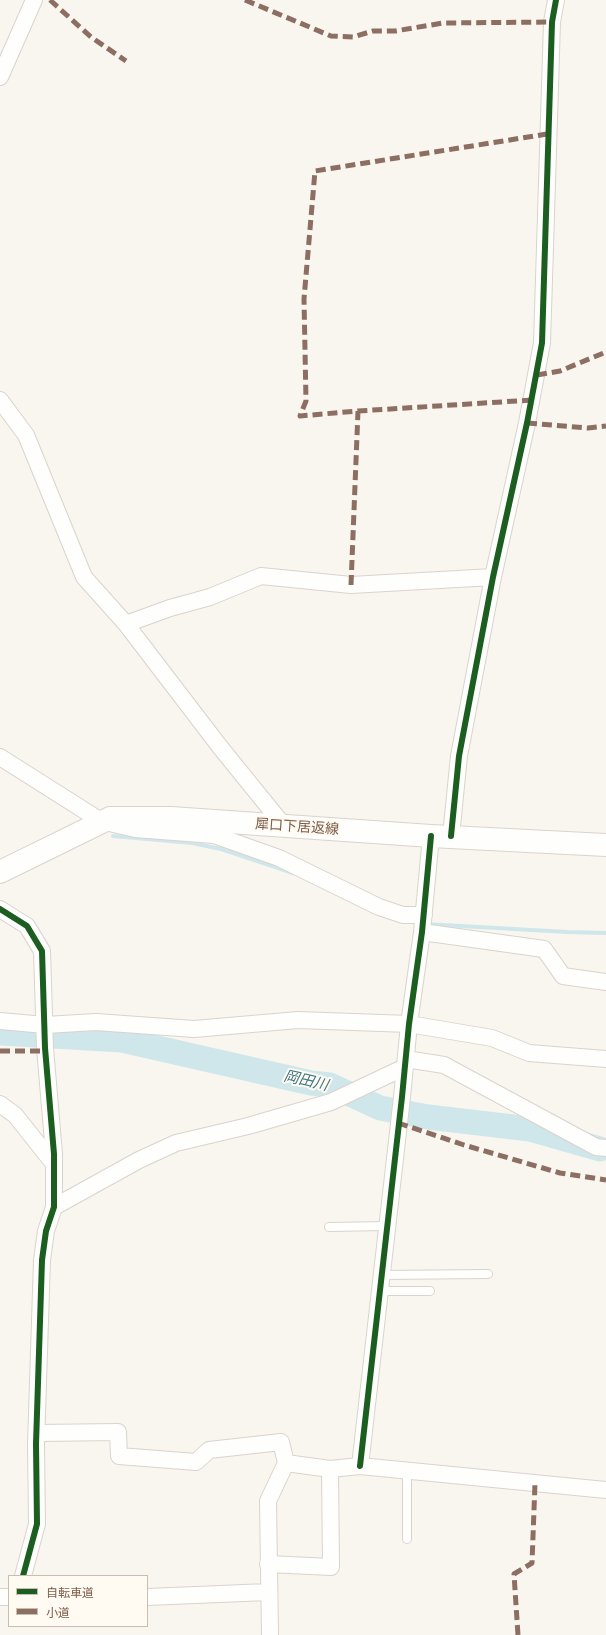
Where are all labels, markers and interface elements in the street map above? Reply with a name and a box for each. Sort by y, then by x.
street label: 犀口下居返線 [255,816,339,838]
water label: 岡田川 [282,1067,330,1095]
legend [8,1575,148,1627]
text: 自転車道 [46,1585,94,1600]
text: 小道 [46,1605,70,1620]

